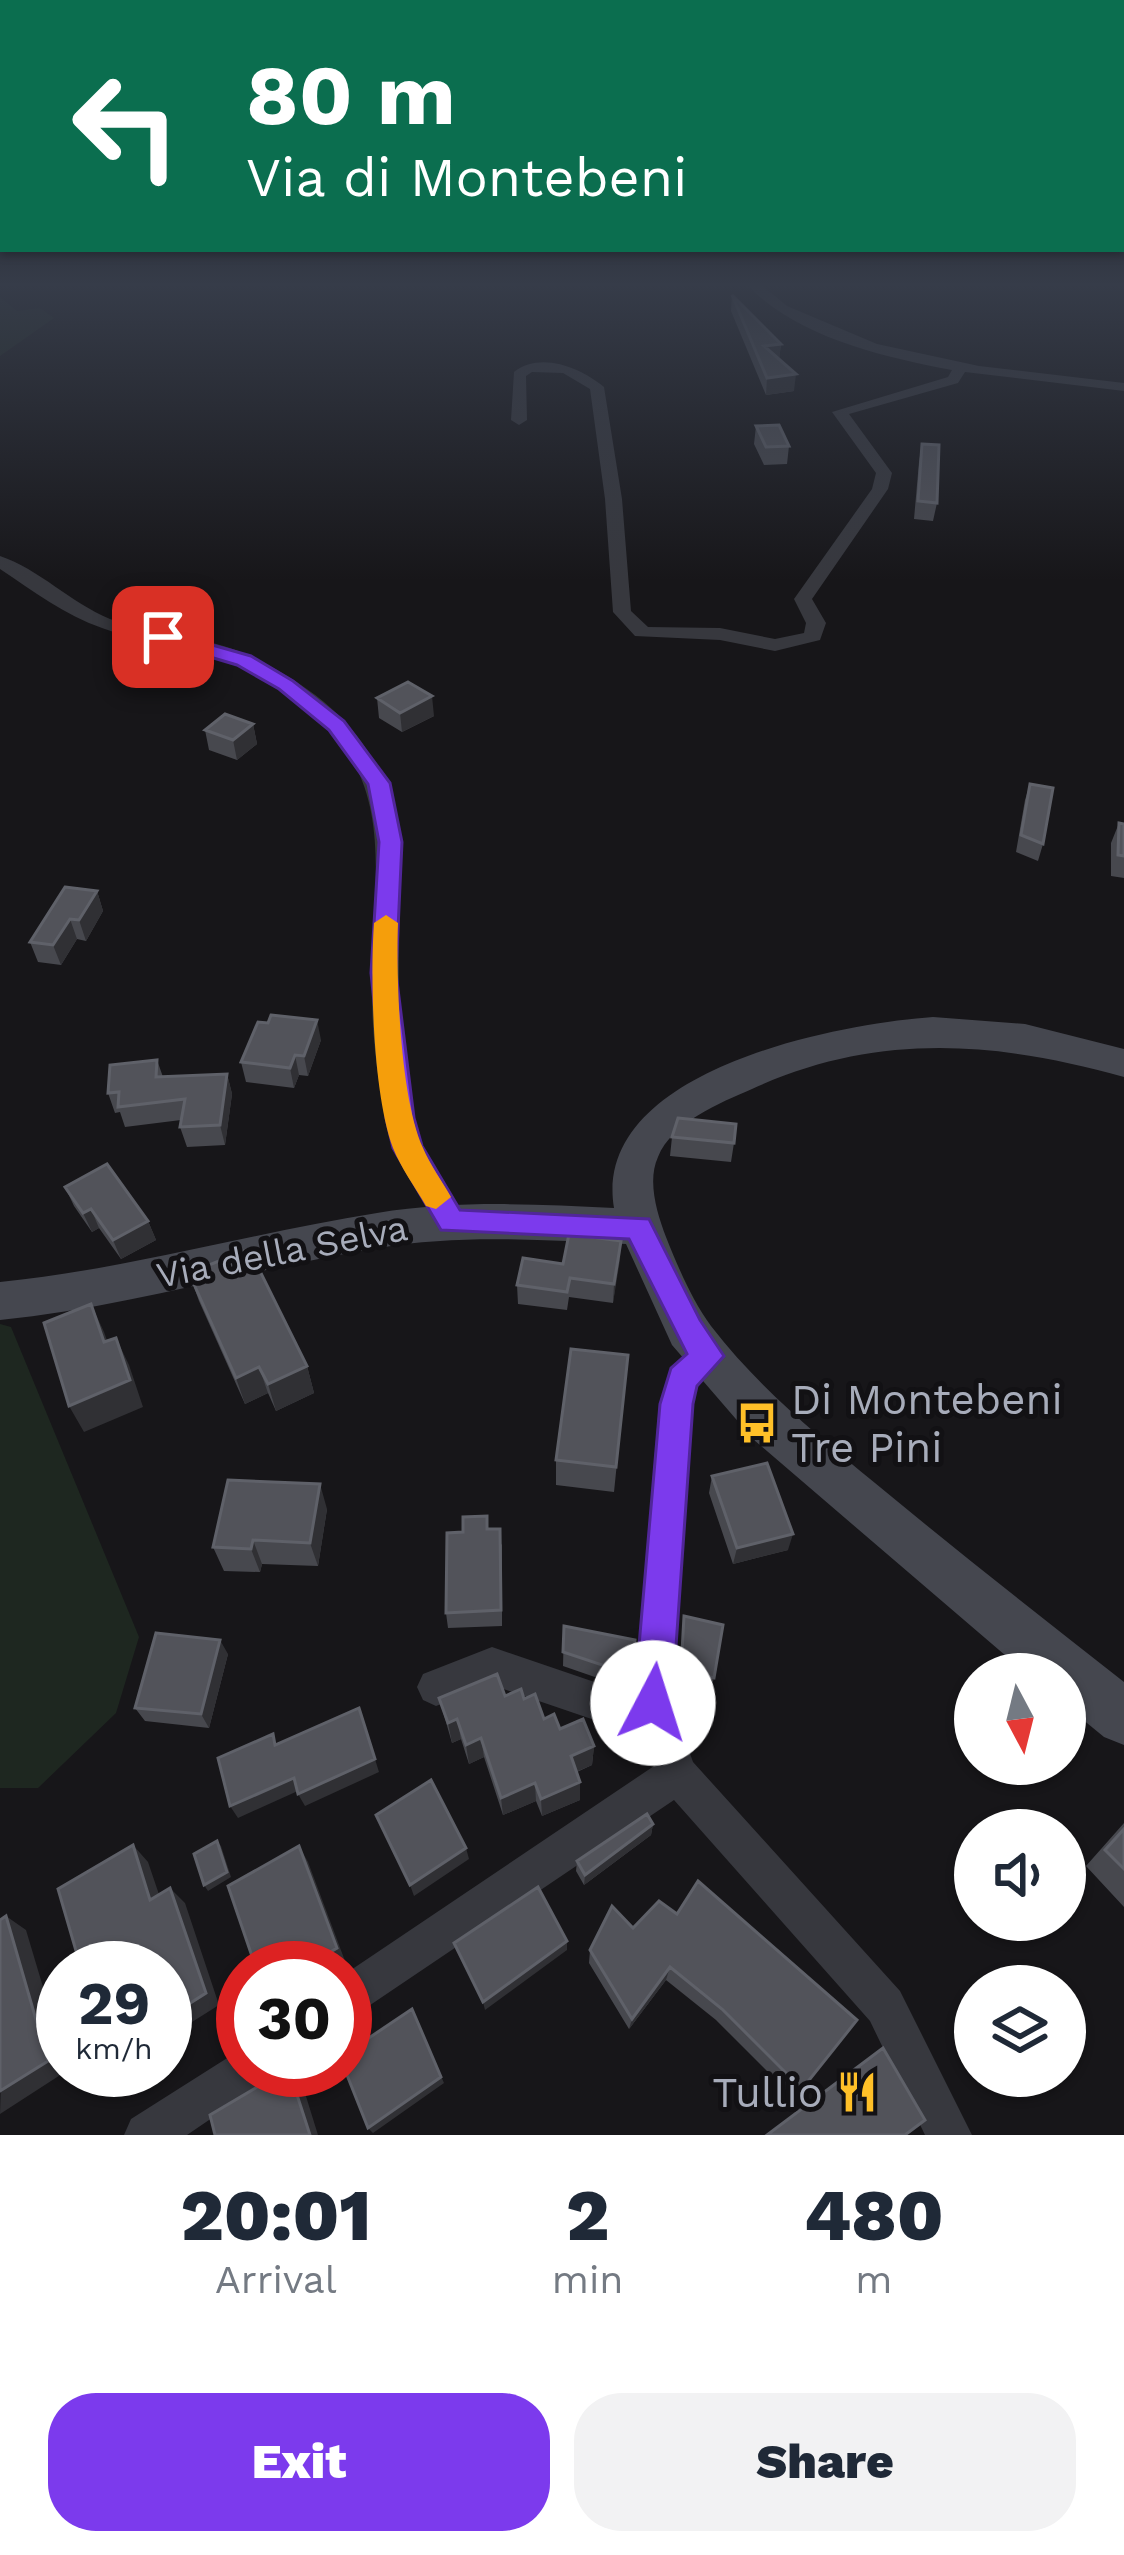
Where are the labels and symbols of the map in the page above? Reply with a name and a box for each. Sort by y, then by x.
pin [112,586,214,688]
street label: Via della Selva [153,1207,411,1297]
place label: Di Montebeni Tre Pini [791,1375,1063,1472]
bus stop icon: Di Montebeni Tre Pini [734,1400,780,1446]
position arrow [590,1640,716,1766]
north arrow [954,1653,1086,1785]
speed limit sign: 30 [216,1941,372,2097]
place label: Tullio [712,2068,823,2117]
restaurant icon: Tullio [834,2069,880,2115]

